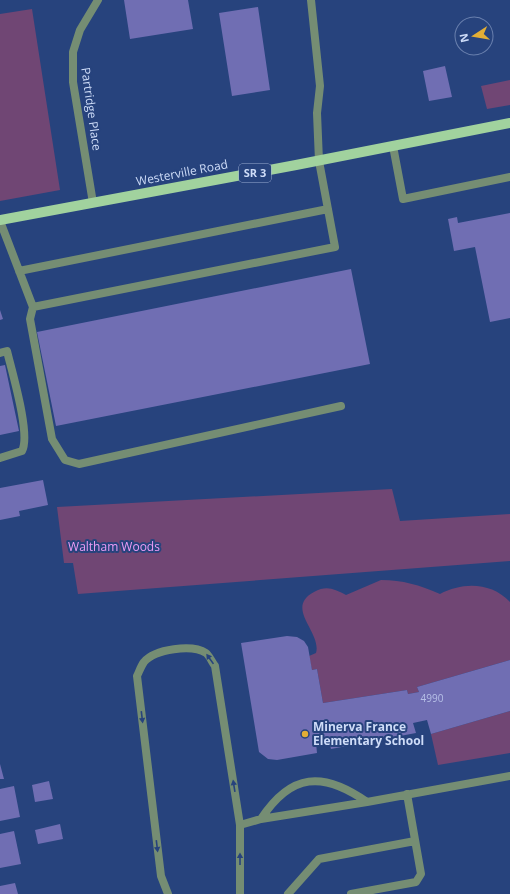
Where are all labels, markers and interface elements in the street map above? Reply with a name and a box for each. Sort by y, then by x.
north arrow [454,16,494,56]
text: N [455,32,472,44]
street label: Partridge Place [77,66,106,152]
street label: Westerville Road [135,155,229,190]
road number: SR 3 [239,164,271,182]
park label: Waltham Woods [68,538,160,555]
one-way arrow [206,654,214,664]
house number: 4990 [421,691,444,705]
one-way arrow [139,711,145,723]
place label: Minerva France Elementary School [313,718,424,749]
marker: Minerva France Elementary School [300,729,310,739]
one-way arrow [231,780,237,792]
one-way arrow [154,840,160,852]
one-way arrow [237,852,243,865]

